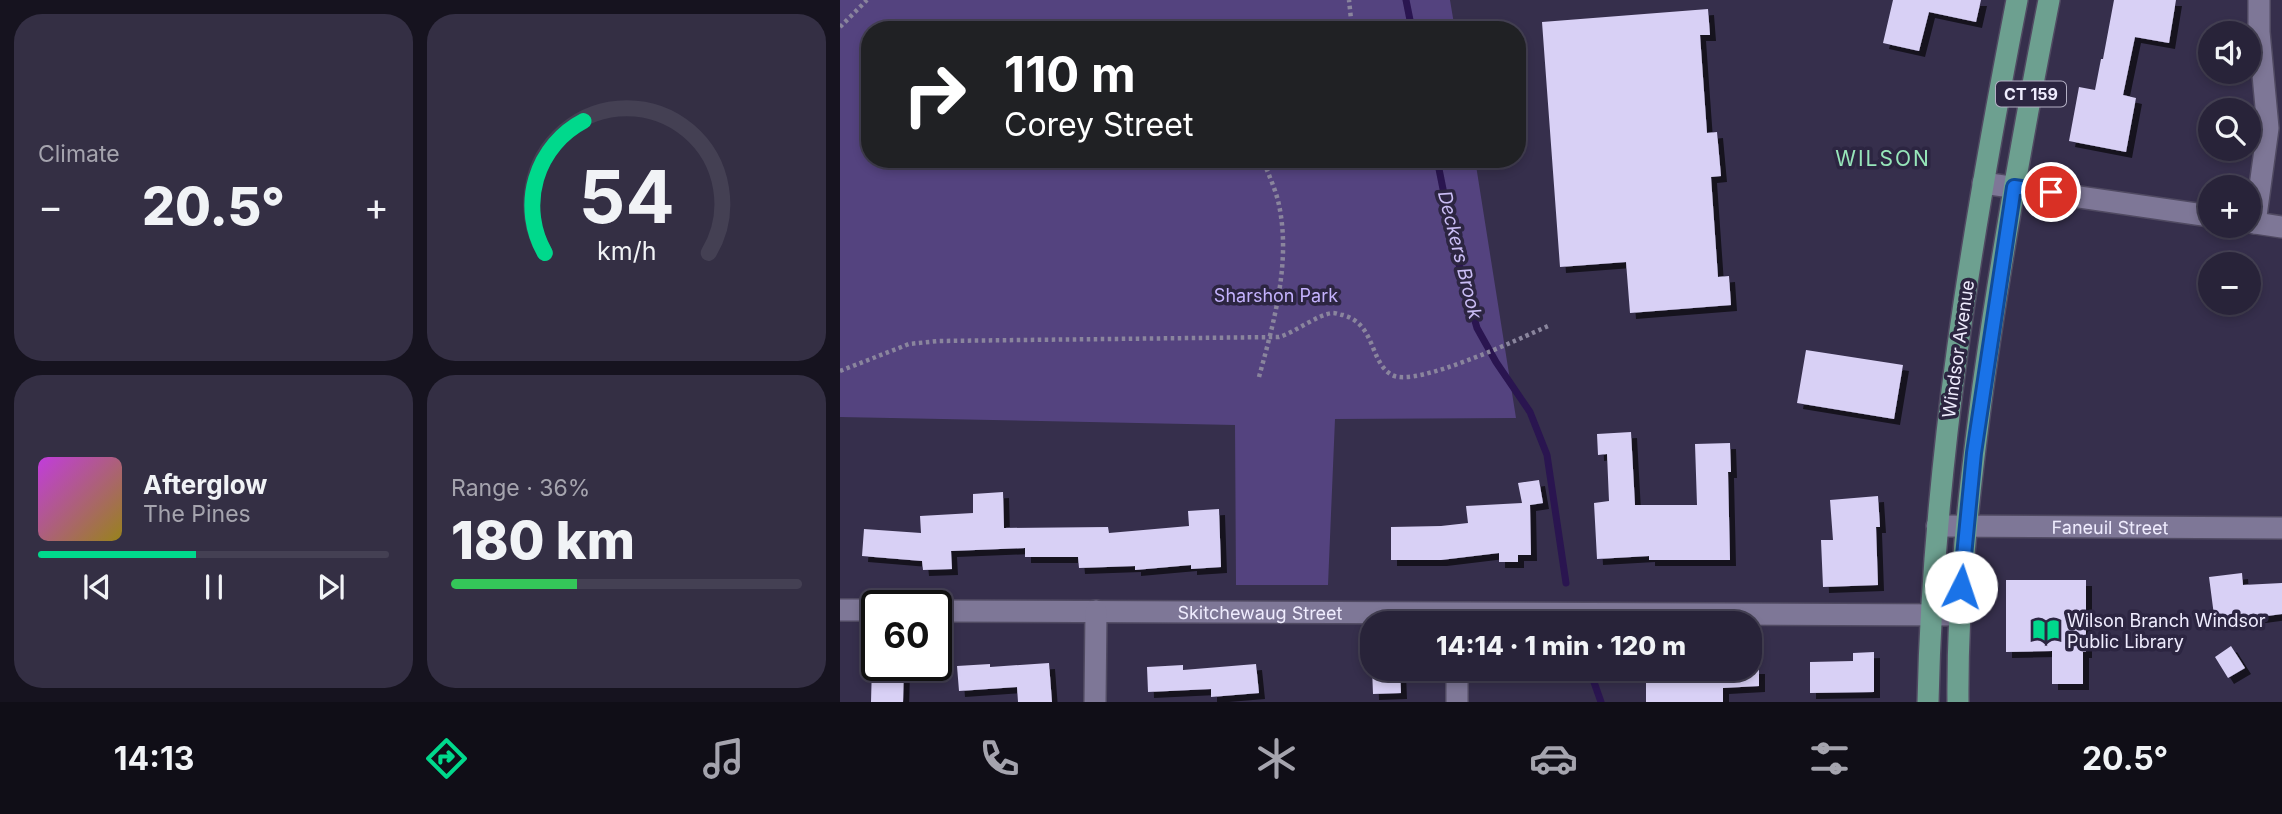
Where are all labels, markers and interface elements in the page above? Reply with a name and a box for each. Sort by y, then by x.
map controls [2198,21,2261,315]
button: sound [2198,21,2261,84]
text: 110 m [1004,45,1136,104]
icon: right [889,49,980,140]
road number: CT 159 [1996,82,2066,106]
button: search [2198,98,2261,161]
text: Corey Street [1004,105,1193,144]
text: Climate [38,140,120,168]
district label: WILSON [1835,146,1931,171]
text: 54 [579,153,674,242]
pin [2021,162,2081,222]
icon: arrive [2032,173,2070,211]
text: 20.5° [142,175,285,238]
button: + [2198,175,2261,238]
text: − [38,183,63,229]
text: + [364,183,389,229]
water label: Deckers Brook [1433,188,1487,322]
text: km/h [597,236,656,266]
button: − [2198,252,2261,315]
street label: Windsor Avenue [1938,279,1978,419]
park label: Sharshon Park [1214,285,1338,306]
text: Afterglow [143,469,267,500]
text: Range · 36% [451,474,590,502]
text: The Pines [143,500,251,528]
text: 180 km [451,509,635,572]
street label: Faneuil Street [2052,516,2169,538]
position arrow [1924,550,1998,624]
icon: previous [78,568,116,606]
icon: pause [195,568,233,606]
icon: next [312,568,350,606]
speed limit sign: 60 [861,590,952,681]
street label: Skitchewaug Street [1177,601,1343,623]
place label: Wilson Branch Windsor Public Library [2067,610,2266,652]
library icon: Wilson Branch Windsor Public Library [2031,615,2061,645]
text: 14:14 · 1 min · 120 m [1436,630,1686,661]
icon: directions [422,734,471,783]
icon: music [699,734,748,783]
icon: phone [975,734,1024,783]
icon: climate [1252,734,1301,783]
icon: car [1529,734,1578,783]
icon: filters [1805,734,1854,783]
text: 14:13 [114,739,194,778]
text: 20.5° [2082,739,2168,778]

